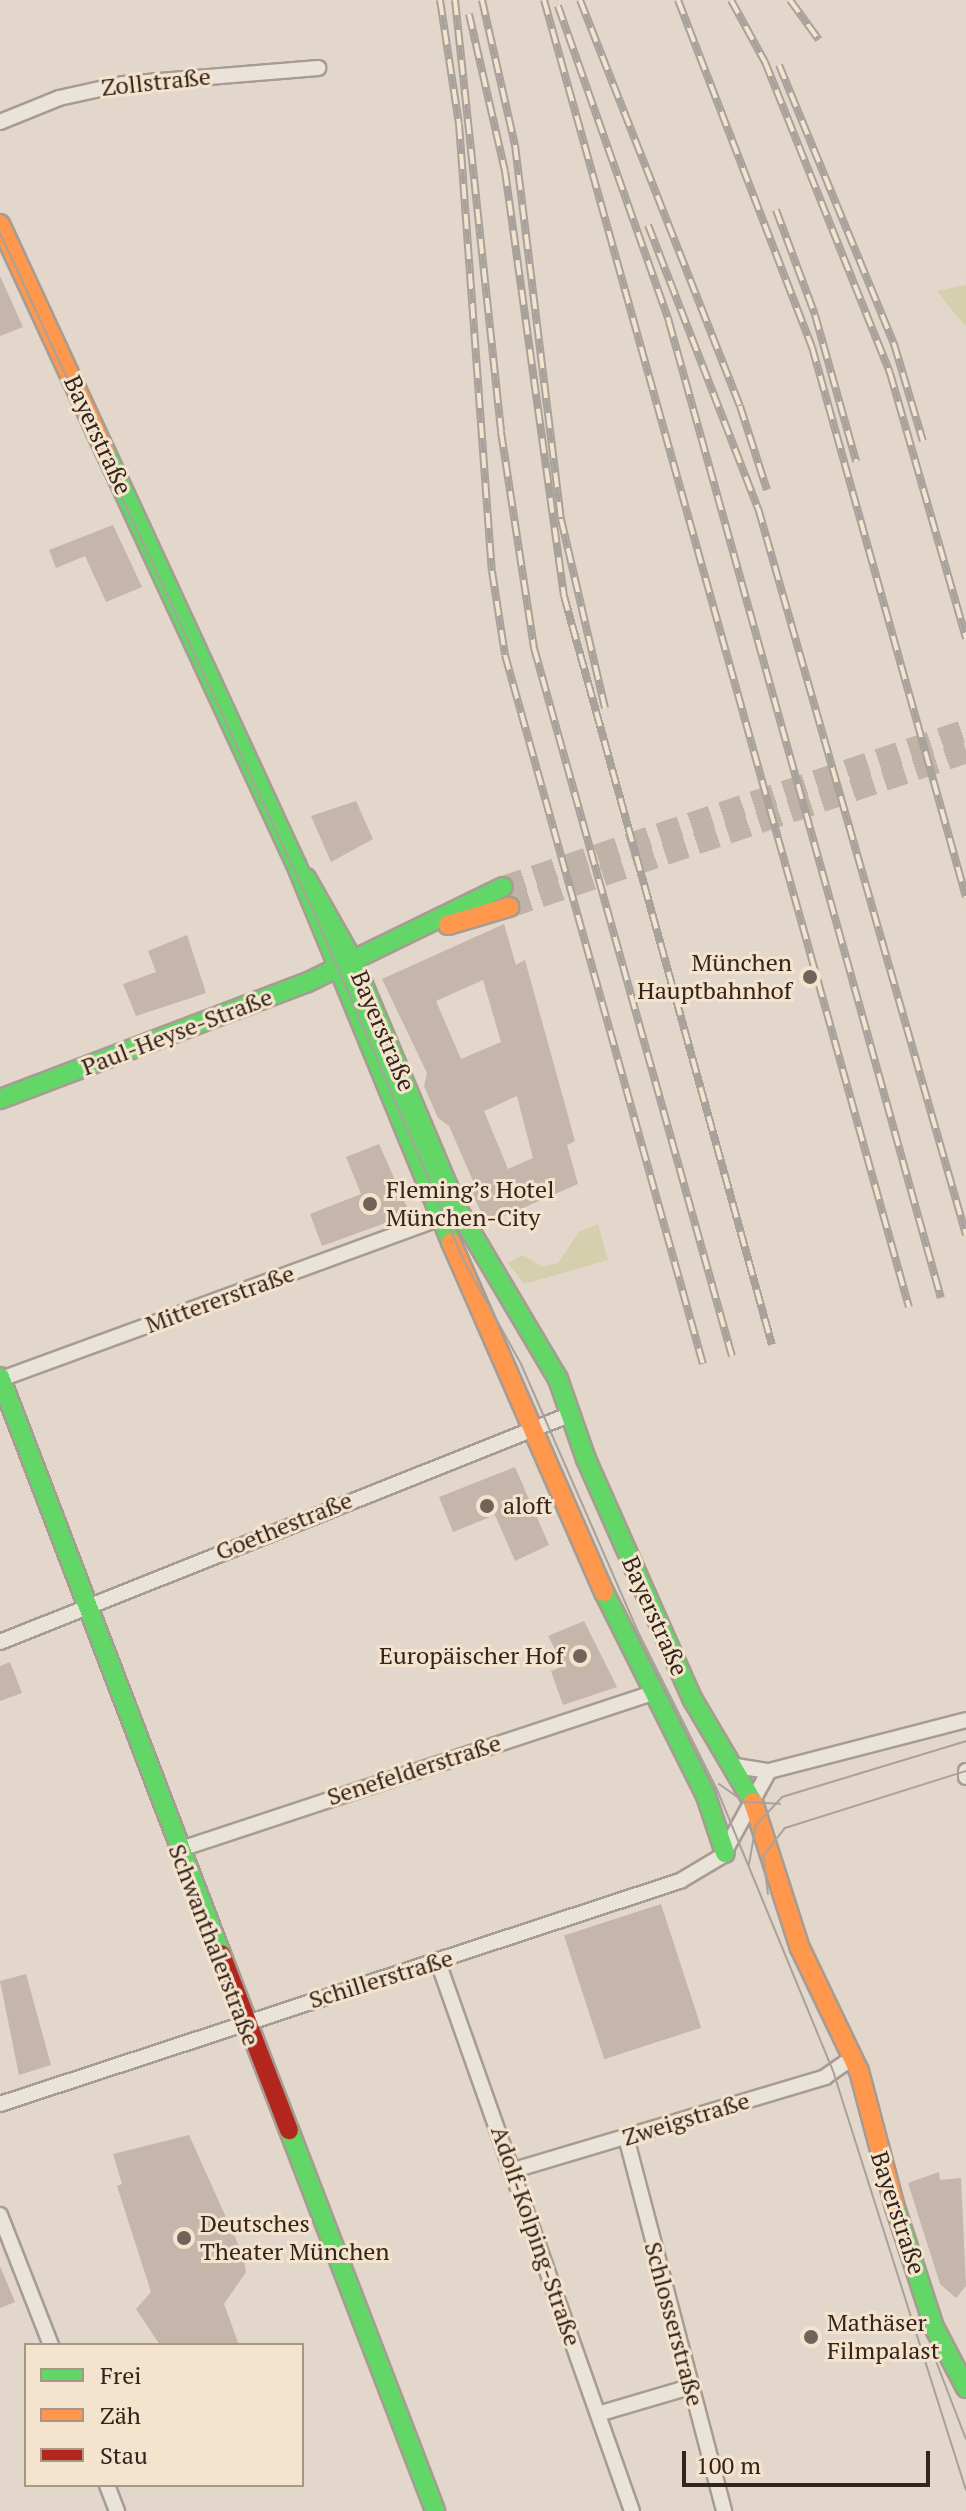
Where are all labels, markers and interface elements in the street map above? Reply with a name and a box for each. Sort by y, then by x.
street label: Zollstraße [100,62,212,102]
street label: Bayerstraße [58,371,138,499]
place label: München Hauptbahnhof [637,949,792,1005]
marker: München Hauptbahnhof [799,966,821,988]
street label: Bayerstraße [345,967,421,1095]
street label: Paul-Heyse-Straße [78,982,276,1082]
place label: Fleming’s Hotel München-City [386,1176,554,1232]
marker: Fleming’s Hotel München-City [361,1195,379,1213]
street label: Mittererstraße [142,1259,298,1339]
street label: Goethestraße [211,1486,357,1566]
place label: aloft [503,1492,552,1520]
marker: aloft [478,1497,496,1515]
street label: Bayerstraße [616,1552,694,1680]
place label: Europäischer Hof [379,1642,564,1670]
marker: Europäischer Hof [571,1647,589,1665]
street label: Senefelderstraße [323,1728,505,1812]
street label: Schwanthalerstraße [162,1840,266,2050]
street label: Schillerstraße [305,1943,457,2015]
street label: Zweigstraße [619,2086,753,2152]
street label: Adolf-Kolping-Straße [485,2122,587,2350]
street label: Bayerstraße [865,2148,931,2278]
place label: Deutsches Theater München [200,2210,390,2266]
marker: Deutsches Theater München [175,2229,193,2247]
street label: Schlosserstraße [638,2239,710,2409]
place label: Mathäser Filmpalast [827,2309,940,2365]
marker: Mathäser Filmpalast [802,2328,820,2346]
legend [24,2343,304,2487]
text: Frei [100,2359,142,2391]
text: Zäh [100,2399,141,2431]
scale bar [686,2435,934,2485]
text: Stau [100,2439,148,2471]
text: 100 m [696,2449,761,2481]

